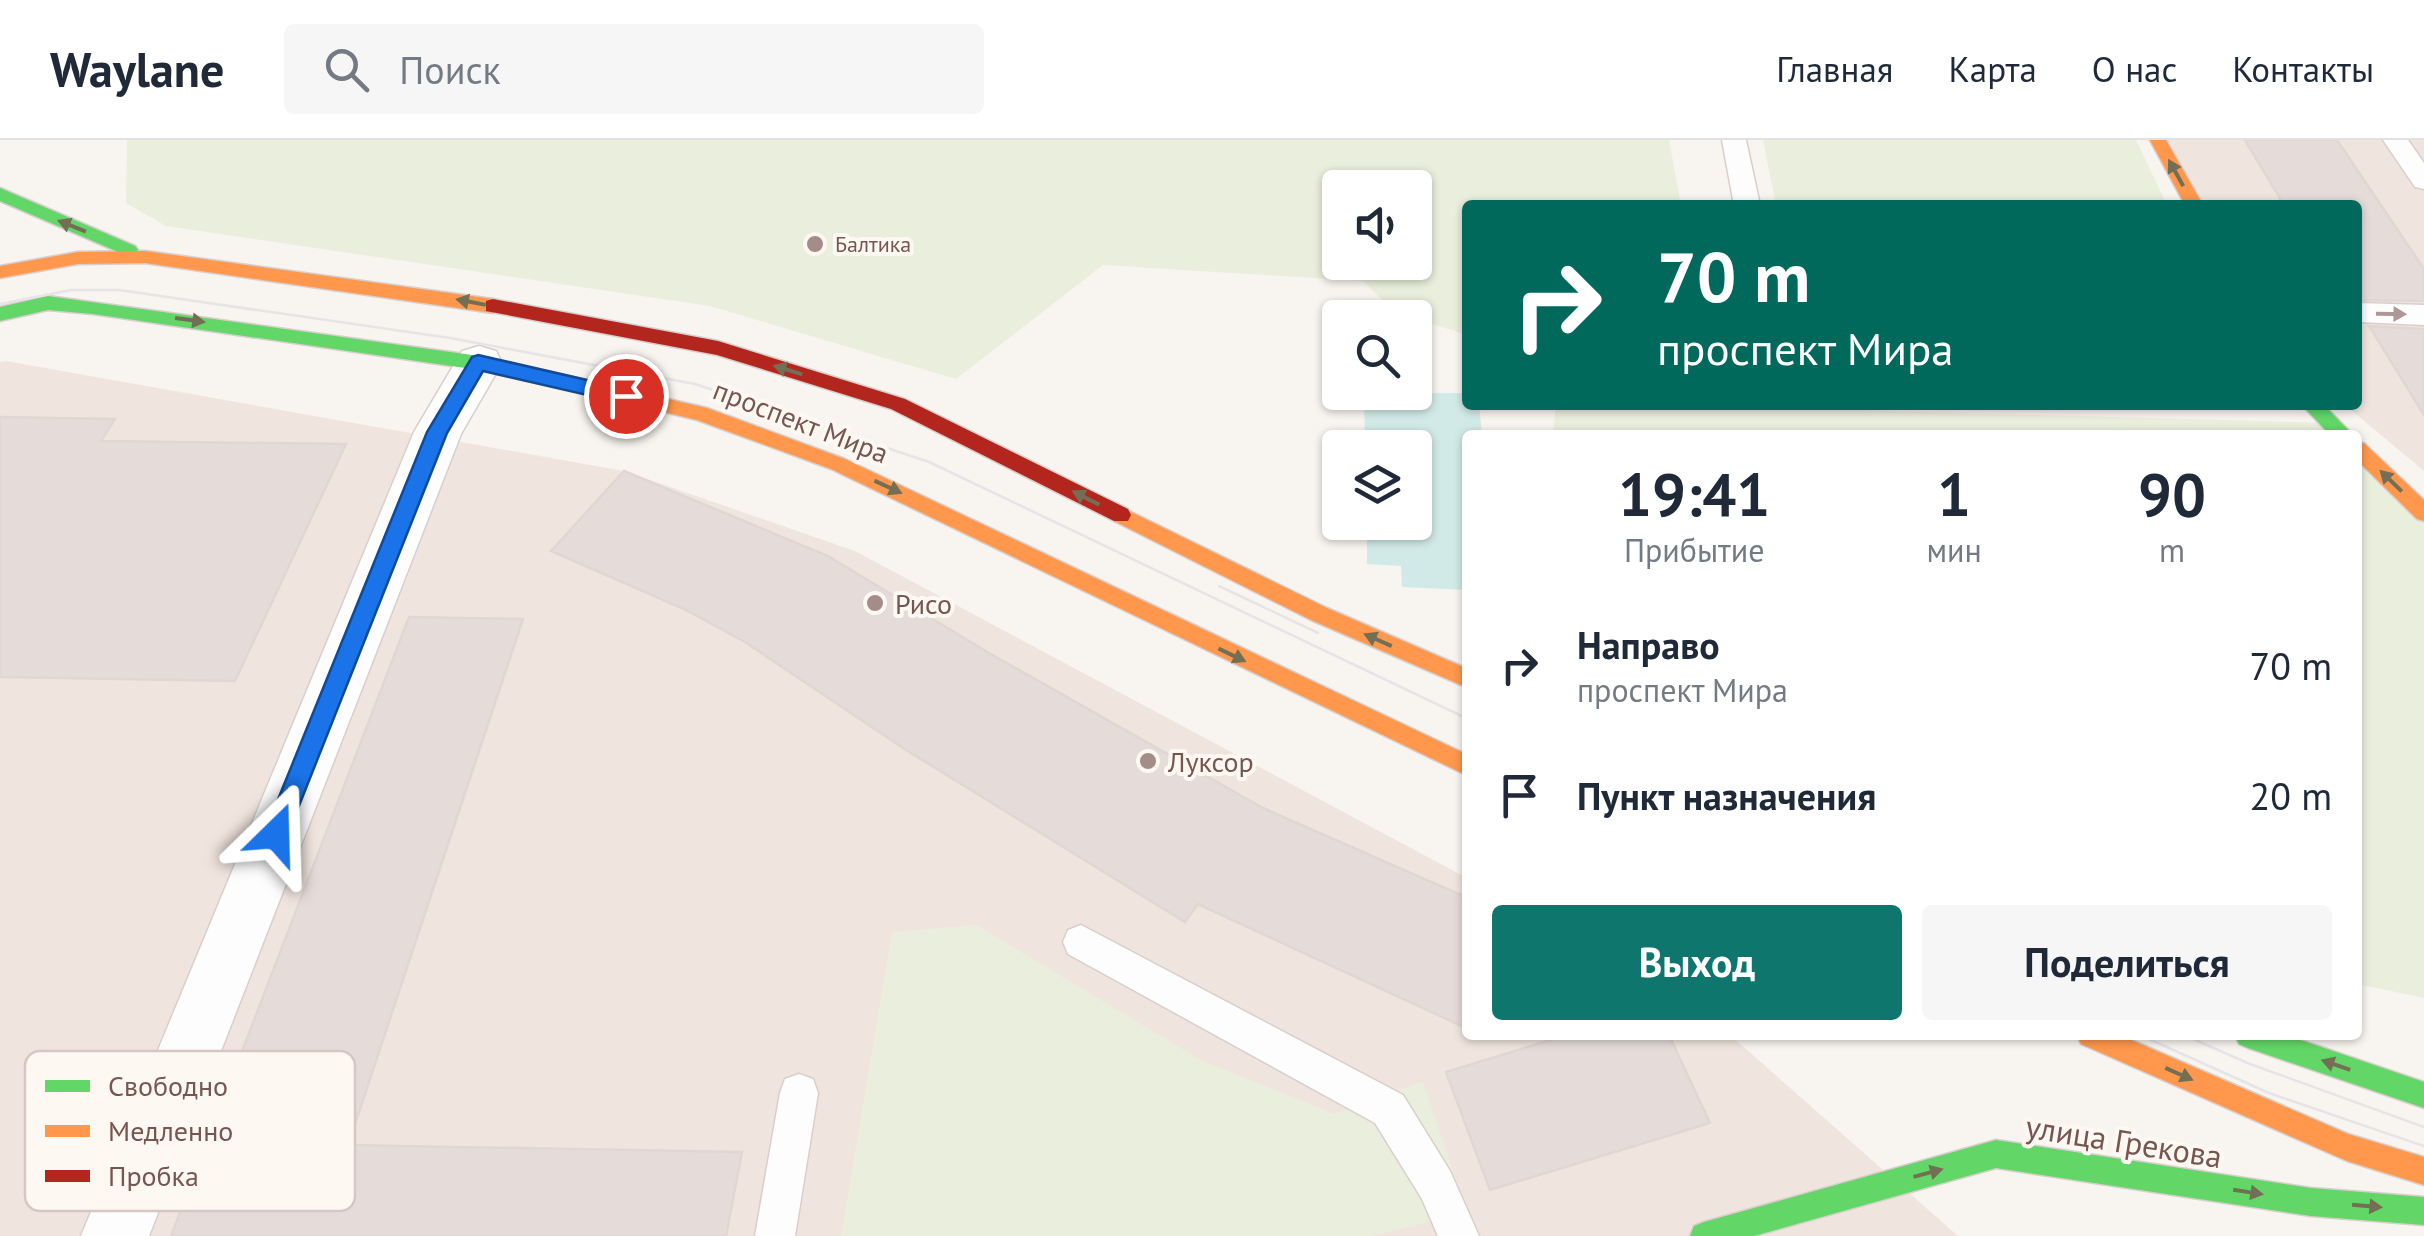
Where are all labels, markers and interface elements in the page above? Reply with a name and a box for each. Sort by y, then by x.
search box [284,24,984,114]
text: Waylane [50,38,224,100]
icon: search [319,42,374,97]
text: Поиск [399,45,501,94]
text: Главная [1776,46,1893,92]
text: Карта [1948,46,2037,92]
text: О нас [2092,46,2177,92]
text: Контакты [2232,46,2374,92]
one-way arrow [2167,158,2184,187]
map controls [1322,170,1432,540]
button: sound [1322,170,1432,280]
one-way arrow [57,217,87,233]
place label: Балтика [835,230,911,258]
text: 70 m [1657,231,1810,321]
marker: Балтика [804,233,826,255]
icon: right [1492,240,1622,370]
one-way arrow [455,294,486,309]
button: search [1322,300,1432,410]
one-way arrow [2375,306,2407,322]
one-way arrow [174,313,206,329]
text: проспект Мира [1657,319,1954,377]
pin [584,354,669,439]
one-way arrow [773,362,803,377]
icon: arrive [599,369,654,424]
street label: проспект Мира [708,371,894,471]
button: layers [1322,430,1432,540]
text: 19:41 [1618,455,1770,533]
text: 1 [1937,455,1971,533]
text: 90 [2138,455,2206,533]
one-way arrow [2379,470,2403,493]
one-way arrow [873,479,903,495]
one-way arrow [1072,489,1101,506]
text: Прибытие [1624,529,1765,571]
text: мин [1926,529,1982,571]
text: m [2159,529,2185,571]
place label: Рисо [895,585,952,622]
marker: Рисо [864,592,886,614]
text: Направо [1577,620,1720,669]
one-way arrow [1363,632,1393,648]
icon: right [1492,638,1547,693]
text: 70 m [2250,641,2332,690]
one-way arrow [1217,647,1246,664]
text: проспект Мира [1577,669,1788,711]
place label: Луксор [1167,743,1254,780]
marker: Луксор [1137,750,1159,772]
icon: arrive [1492,768,1547,823]
text: Пункт назначения [1577,771,1876,820]
text: 20 m [2250,771,2332,820]
position arrow [224,782,328,886]
button: Выход [1492,905,1902,1020]
button: Поделиться [1922,905,2332,1020]
legend [25,1051,355,1211]
one-way arrow [2321,1057,2351,1072]
one-way arrow [2164,1066,2194,1082]
text: Свободно [108,1067,228,1104]
street label: улица Грекова [2023,1105,2225,1177]
text: Медленно [108,1112,233,1149]
text: Пробка [108,1157,199,1194]
one-way arrow [1913,1165,1944,1181]
one-way arrow [2233,1185,2264,1201]
one-way arrow [2352,1199,2384,1215]

